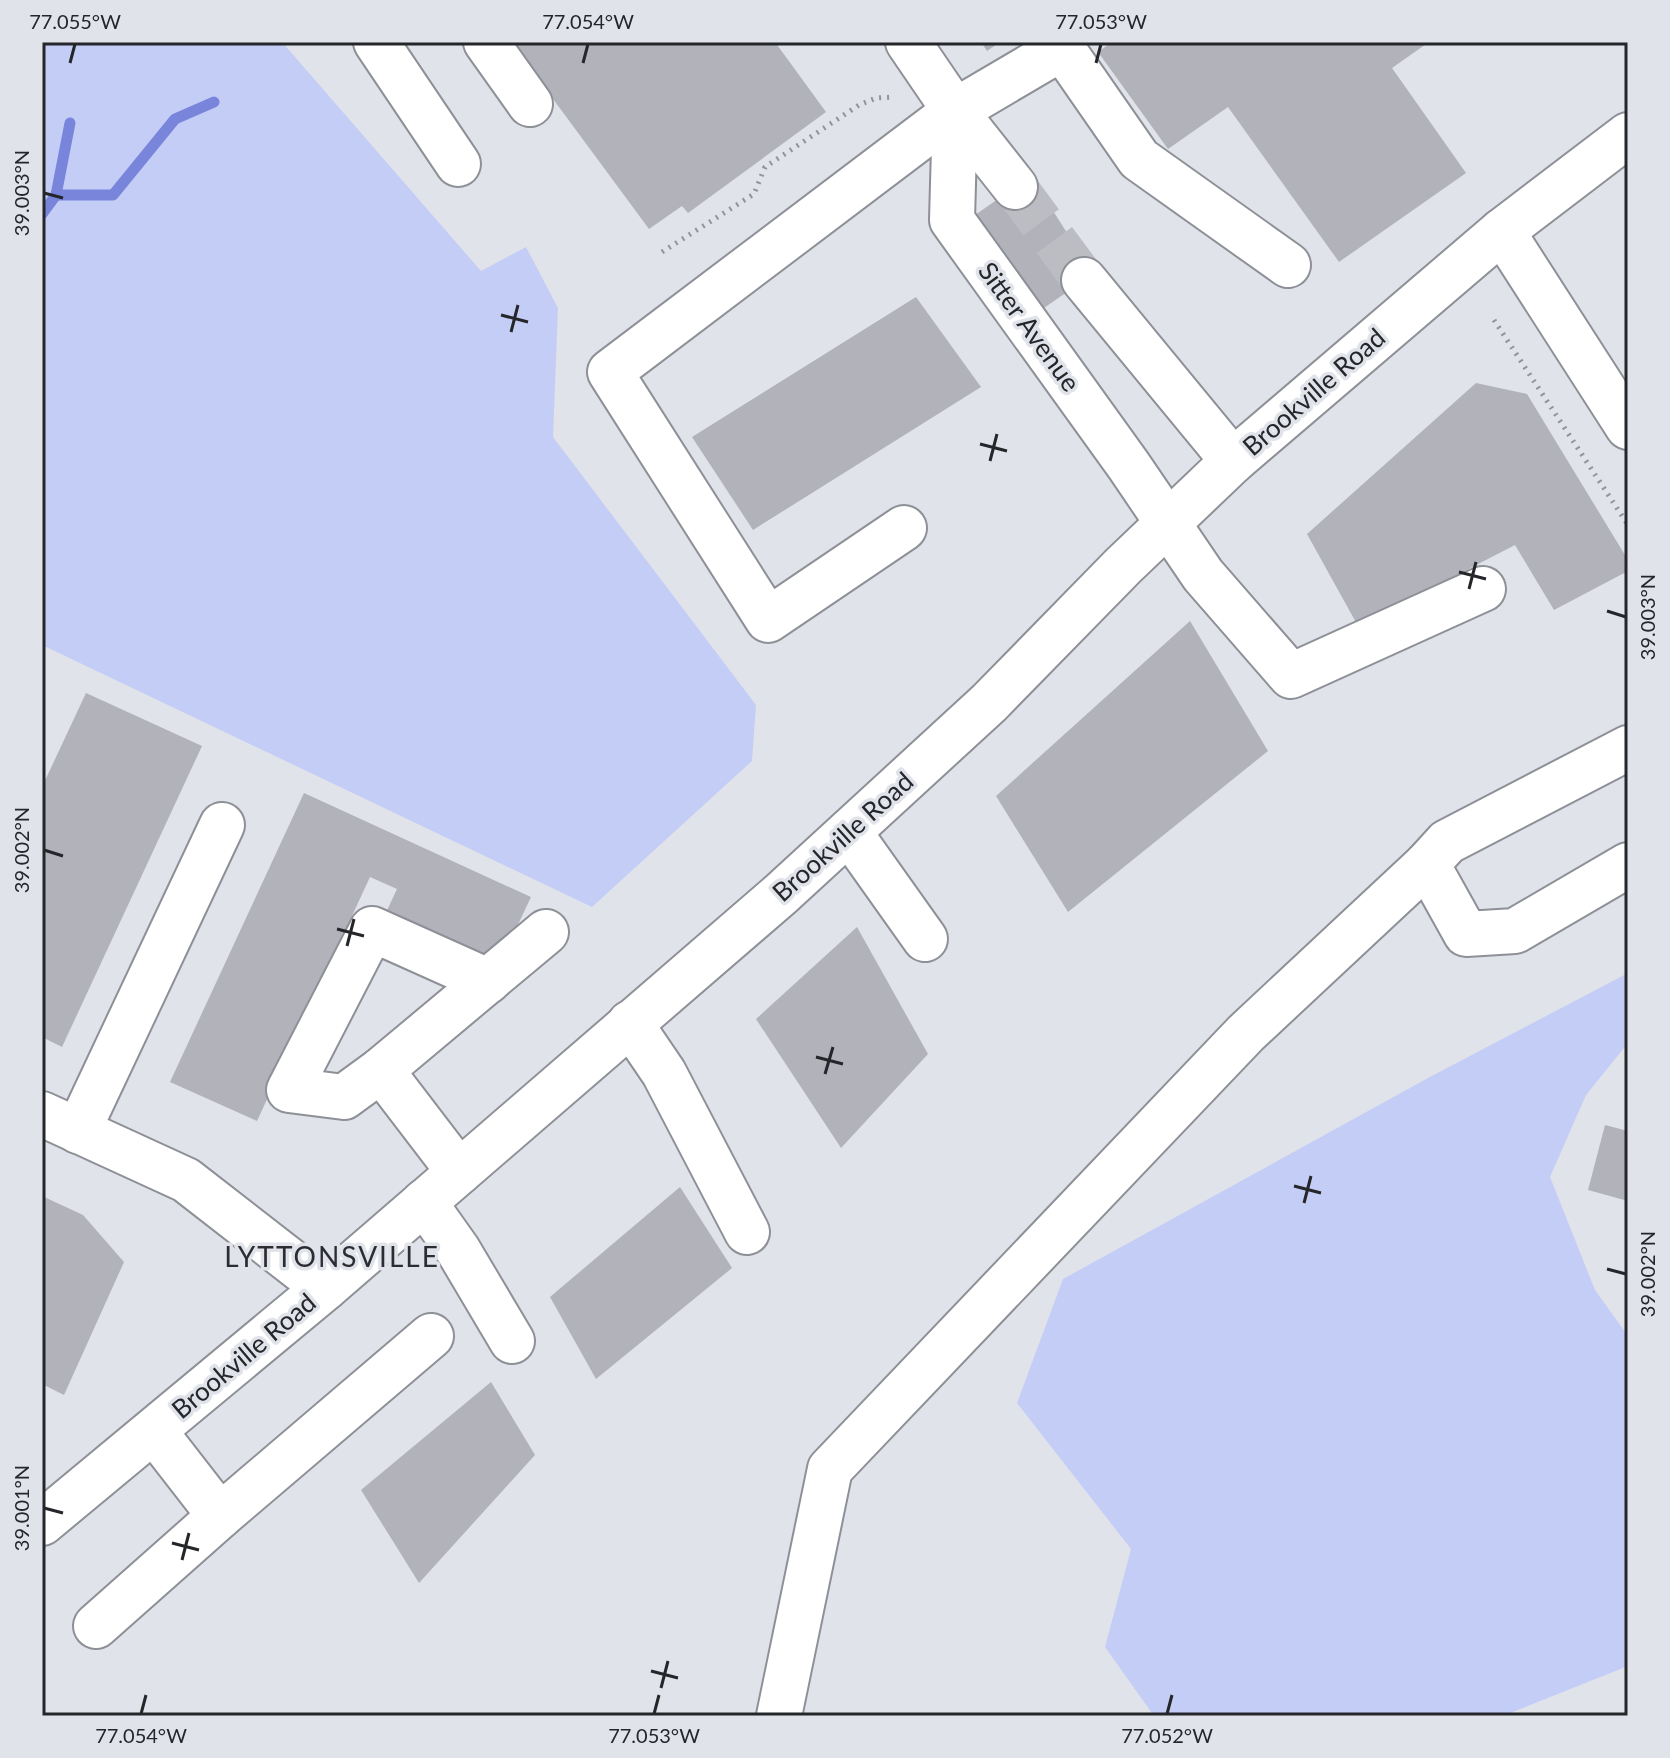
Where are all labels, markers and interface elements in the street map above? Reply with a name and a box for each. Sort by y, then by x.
text: 77.055°W [29,9,121,33]
text: 77.054°W [542,9,634,33]
text: 77.053°W [1055,9,1147,33]
text: 39.003°N [9,150,33,236]
street label: Sitter Avenue [972,255,1088,397]
street label: Brookville Road [1236,321,1391,462]
text: 39.003°N [1635,574,1659,660]
street label: Brookville Road [765,765,919,908]
text: 39.002°N [9,807,33,893]
text: 39.002°N [1635,1231,1659,1317]
district label: LYTTONSVILLE [224,1239,440,1273]
street label: Brookville Road [165,1286,322,1425]
text: 39.001°N [9,1465,33,1551]
text: 77.054°W [95,1723,187,1747]
text: 77.053°W [608,1723,700,1747]
text: 77.052°W [1121,1723,1213,1747]

